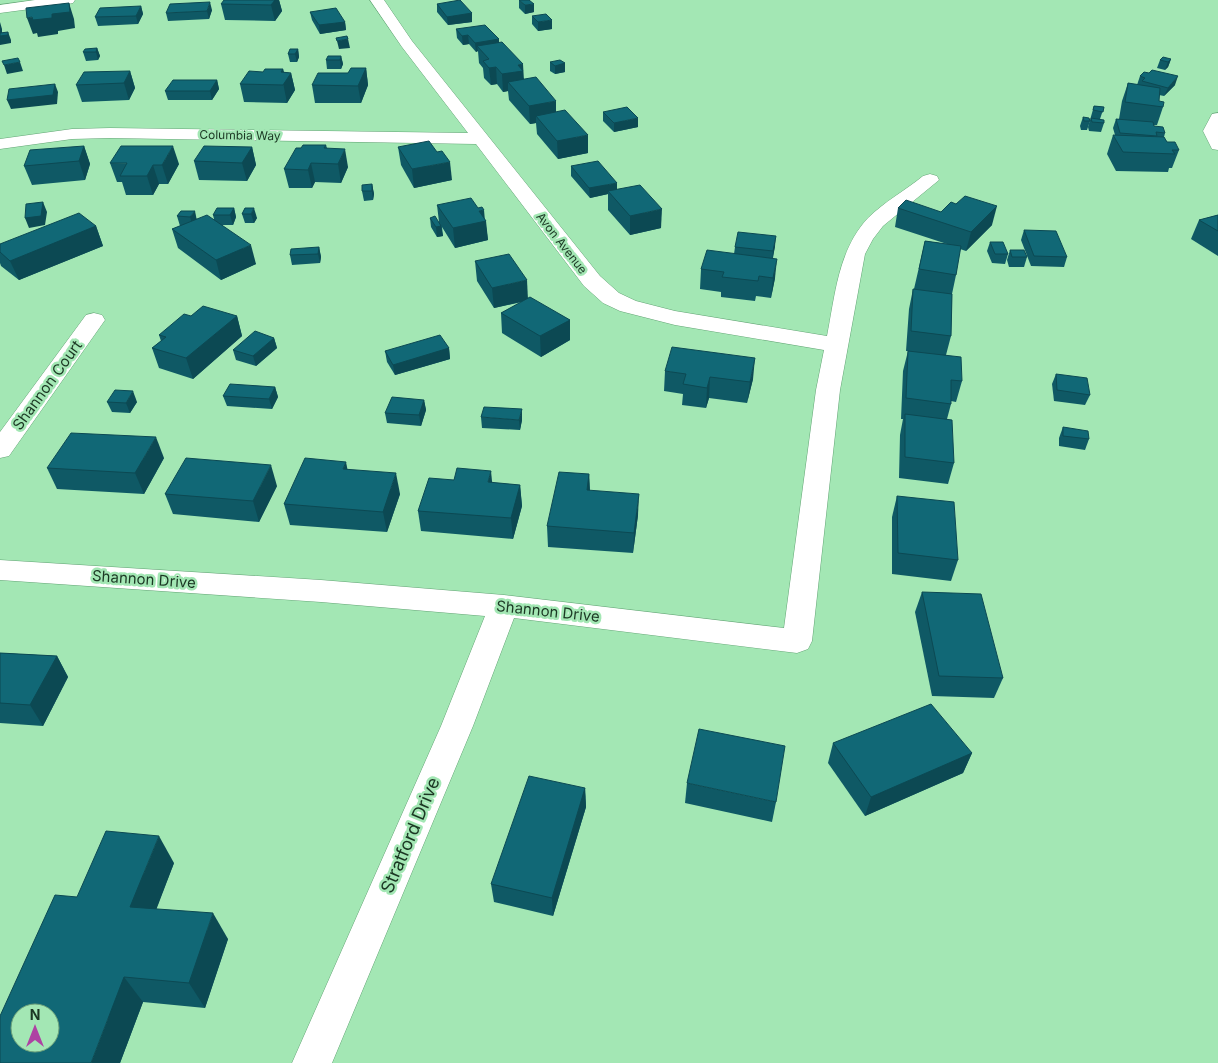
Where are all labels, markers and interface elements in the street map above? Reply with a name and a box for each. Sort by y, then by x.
street label: Columbia Way [199,127,281,143]
street label: Avon Avenue [533,209,591,277]
street label: Shannon Court [8,336,86,434]
street label: Shannon Drive [91,566,197,592]
street label: Shannon Drive [495,596,601,626]
street label: Stratford Drive [376,774,444,896]
north arrow [10,1003,60,1053]
text: N [30,1006,40,1023]

